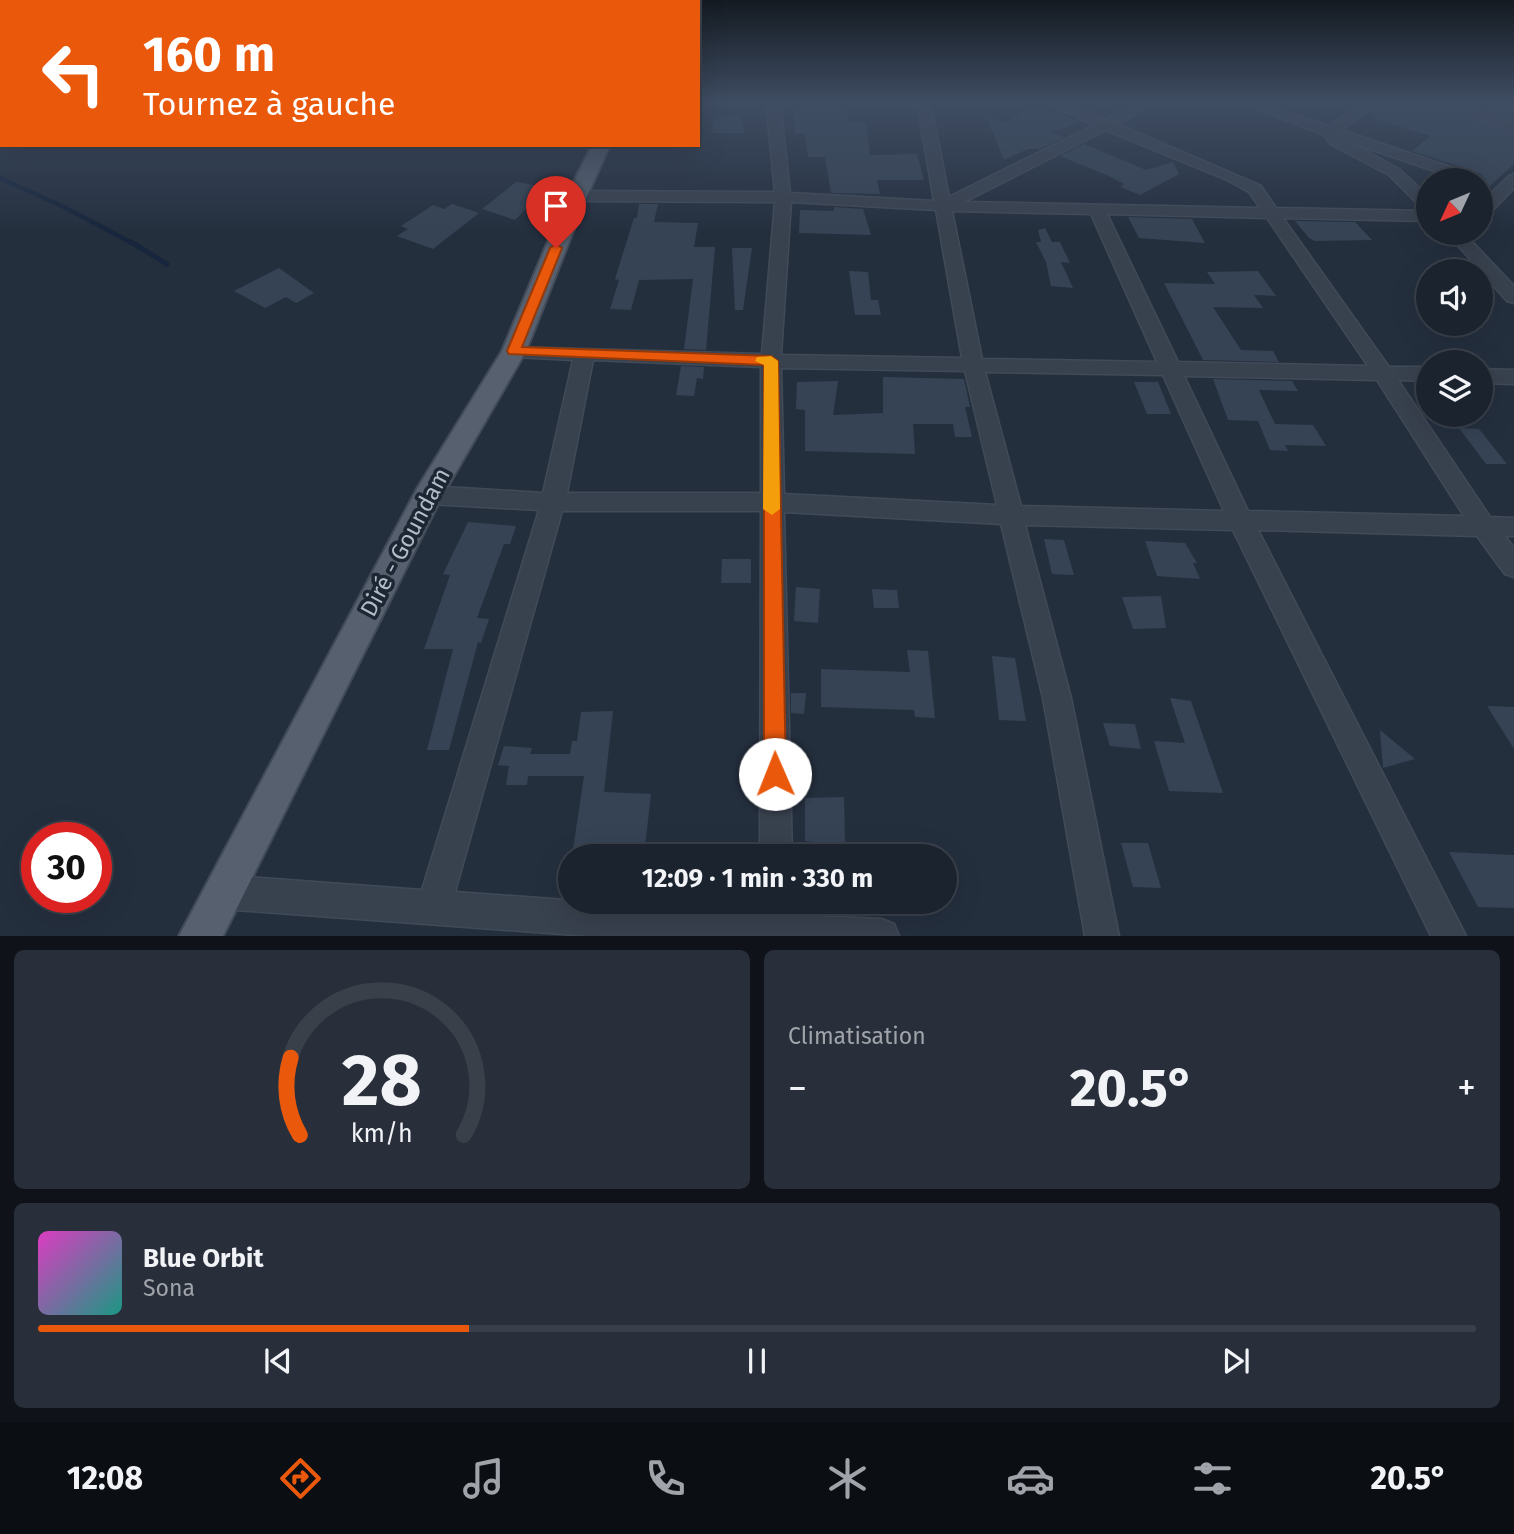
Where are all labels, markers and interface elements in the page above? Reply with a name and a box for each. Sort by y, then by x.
text: 160 m [143,25,275,84]
icon: left [28,28,119,119]
text: Tournez à gauche [143,85,395,123]
north arrow [1416,168,1493,245]
map controls [1416,168,1493,427]
pin [526,176,586,248]
icon: arrive [537,187,575,225]
button: sound [1416,259,1493,336]
button: layers [1416,350,1493,427]
street label: Diré - Goundam [354,463,456,621]
position arrow [738,737,812,811]
speed limit sign: 30 [21,822,112,913]
text: 12:09 · 1 min · 330 m [642,863,873,894]
text: Climatisation [788,1022,926,1050]
text: 28 [342,1038,422,1125]
text: 20.5° [1070,1057,1194,1120]
text: − [788,1065,807,1111]
text: + [1457,1065,1476,1111]
text: km/h [351,1119,413,1149]
text: Blue Orbit [143,1243,263,1274]
text: Sona [143,1274,195,1302]
icon: previous [259,1342,297,1380]
icon: pause [738,1342,776,1380]
icon: next [1217,1342,1255,1380]
icon: directions [276,1454,325,1503]
icon: music [459,1454,508,1503]
icon: phone [641,1454,690,1503]
icon: climate [823,1454,872,1503]
icon: car [1006,1454,1055,1503]
icon: filters [1188,1454,1237,1503]
text: 12:08 [67,1459,143,1497]
text: 20.5° [1370,1459,1447,1497]

